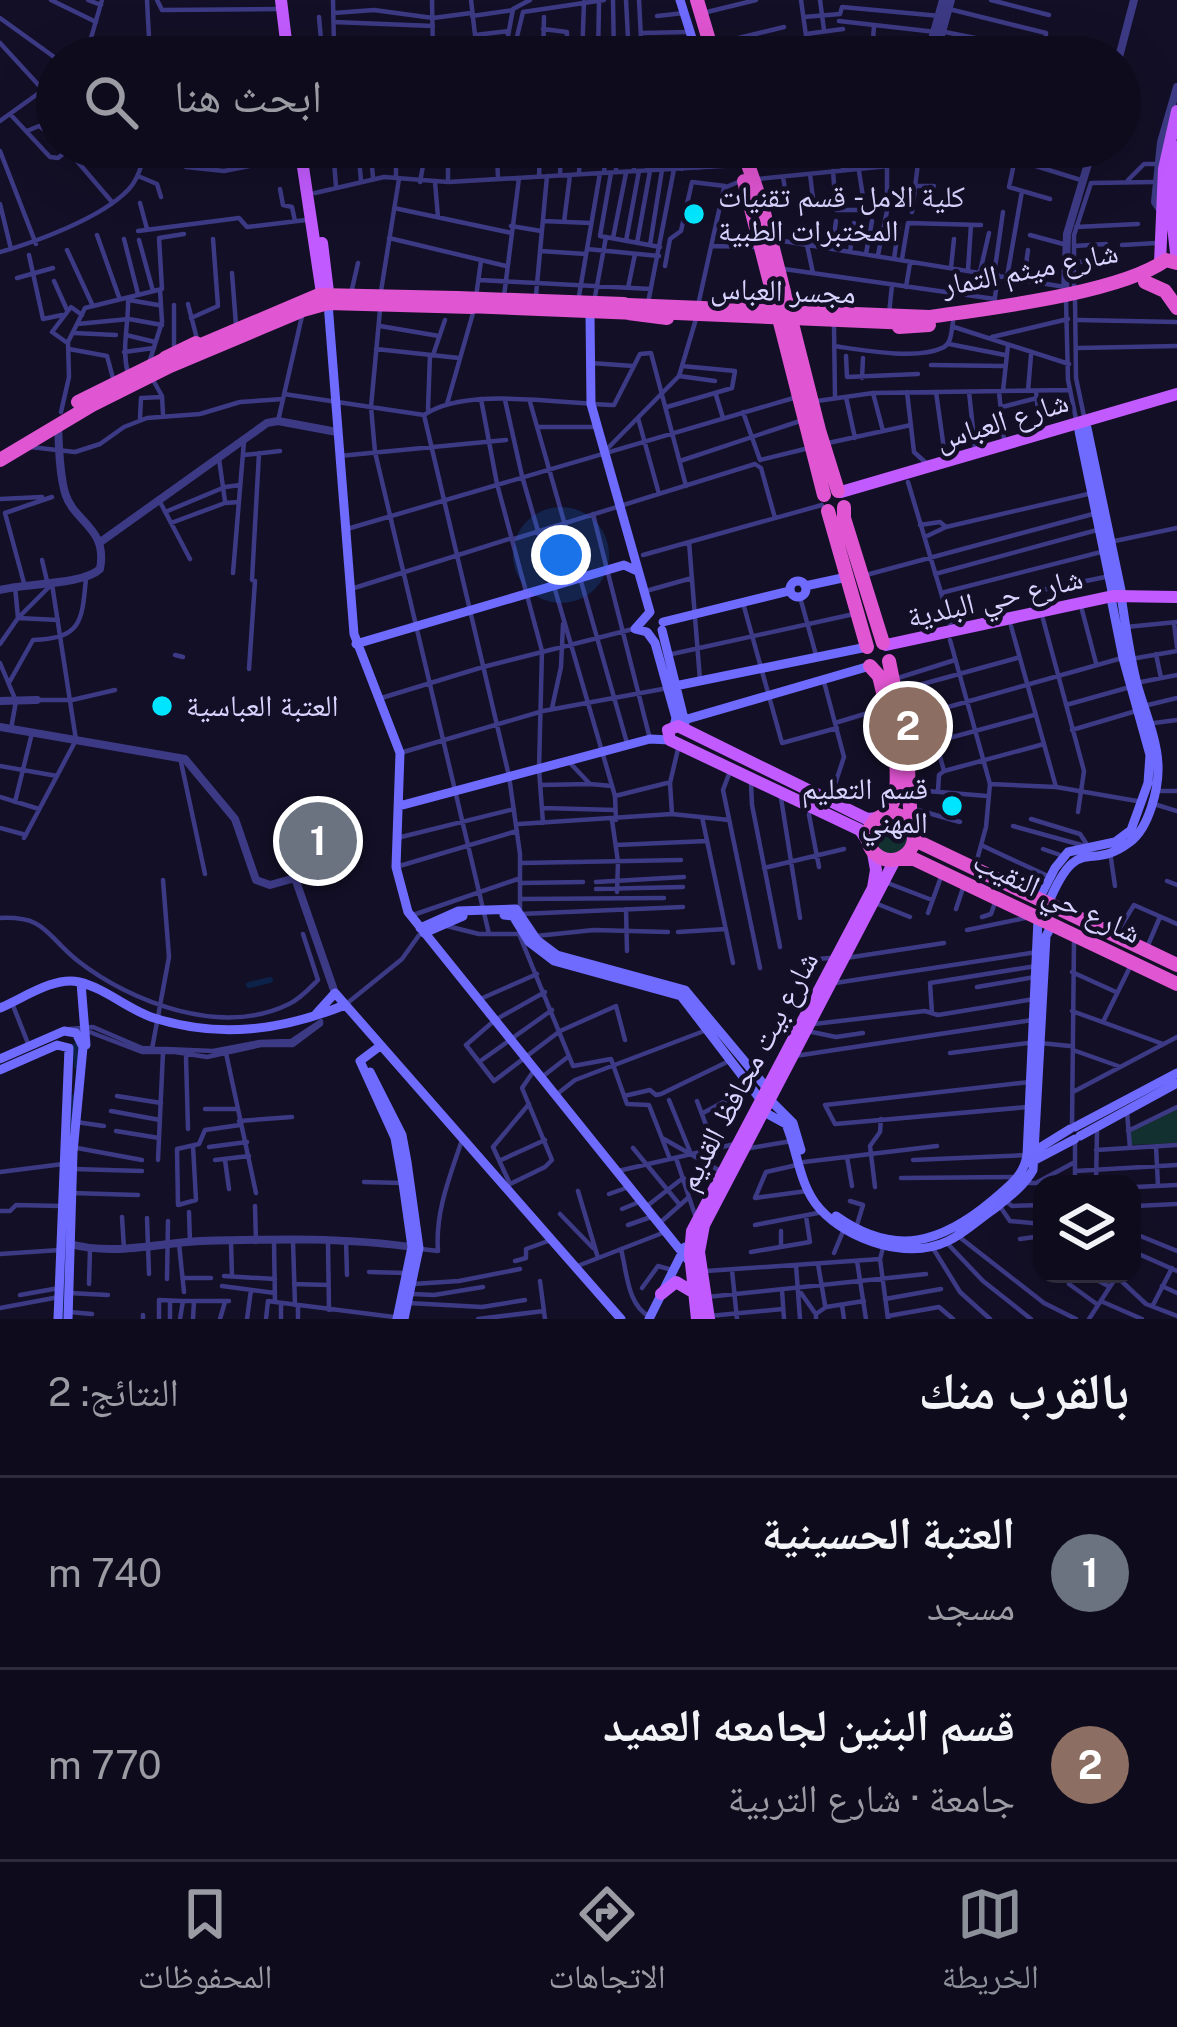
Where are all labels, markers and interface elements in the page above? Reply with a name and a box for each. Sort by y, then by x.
search box [36,36,1141,168]
icon: search [78,69,144,135]
text: ابحث هنا [174,69,322,122]
place label: كلية الامل- قسم تقنيات المختبرات الطبية [718,178,965,248]
marker: كلية الامل- قسم تقنيات المختبرات الطبية [681,201,707,227]
street label: شارع ميثم التمار [938,233,1121,306]
street label: مجسر العباس [710,269,856,312]
street label: شارع العباس [931,383,1073,459]
your location [531,525,591,585]
street label: شارع حي البلدية [904,559,1088,641]
pin: 2 [869,681,947,771]
place label: العتبة العباسية [186,687,339,723]
marker: العتبة العباسية [149,693,175,719]
place label: قسم التعليم المهني [802,770,928,847]
marker: قسم التعليم المهني [939,793,965,819]
pin: 1 [279,796,357,886]
street label: شارع حي النقيب [965,842,1147,957]
street label: شارع بيت محافظ القديم [669,945,828,1197]
map controls [1033,1175,1141,1283]
button: layers [1033,1175,1141,1283]
text: بالقرب منك [918,1361,1129,1420]
text: النتائج: 2 [48,1369,179,1415]
text: العتبة الحسينية [762,1506,1015,1559]
text: 740 m [48,1550,162,1596]
text: 1 [1082,1550,1098,1596]
text: مسجد [927,1583,1015,1629]
text: قسم البنين لجامعه العميد [603,1698,1015,1751]
text: 770 m [48,1742,162,1788]
text: 2 [1078,1742,1102,1788]
text: جامعة · شارع التربية [728,1775,1015,1821]
tab: المحفوظات [138,1881,272,2009]
tab: الاتجاهات [548,1881,666,2009]
tab: الخريطة [942,1881,1039,2009]

